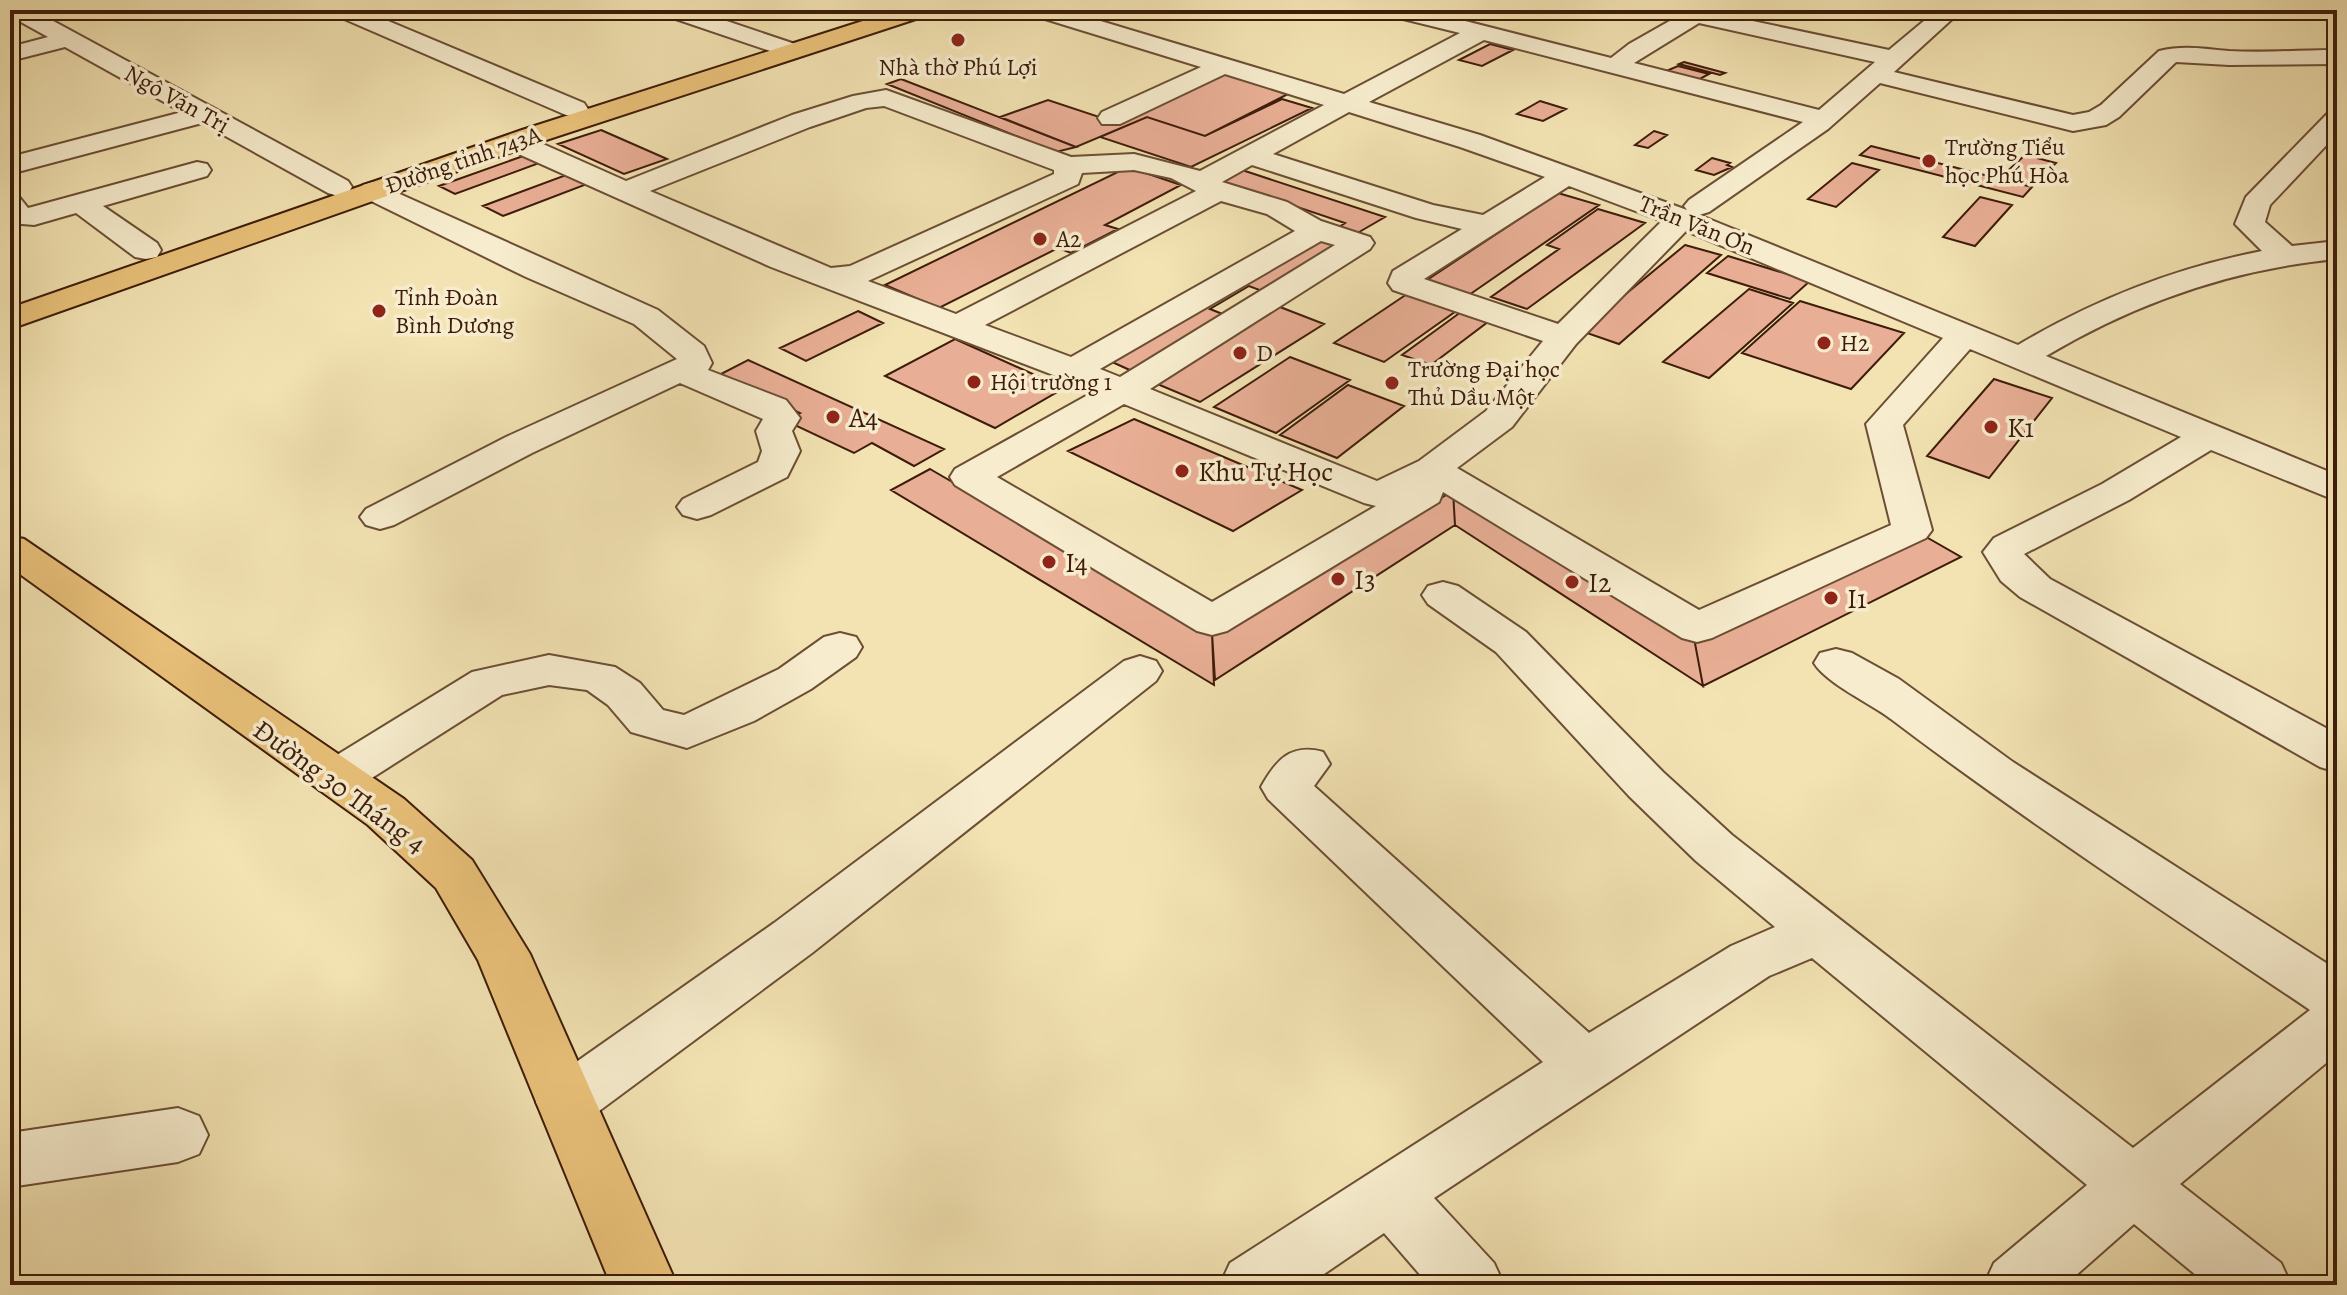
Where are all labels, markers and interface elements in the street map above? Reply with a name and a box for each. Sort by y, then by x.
marker: Nhà thờ Phú Lợi [949,31,967,49]
place label: Nhà thờ Phú Lợi [878,51,1038,83]
street label: Ngô Văn Trị [119,57,235,141]
street label: Đường tỉnh 743A [381,118,546,202]
place label: Trường Tiểu học Phú Hòa [1945,131,2070,191]
marker: Trường Tiểu học Phú Hòa [1920,152,1938,170]
street label: Trần Văn Ơn [1634,187,1760,263]
place label: A2 [1055,223,1081,255]
marker: A2 [1031,230,1049,248]
place label: Tỉnh Đoàn Bình Dương [395,281,514,341]
marker: Tỉnh Đoàn Bình Dương [370,302,388,320]
place label: H2 [1840,327,1870,359]
marker: H2 [1815,334,1833,352]
place label: D [1256,337,1273,369]
marker: D [1231,344,1249,362]
place label: Trường Đại học Thủ Dầu Một [1408,353,1560,413]
place label: Hội trường 1 [990,366,1112,398]
marker: Hội trường 1 [965,373,983,391]
marker: Trường Đại học Thủ Dầu Một [1383,374,1401,392]
place label: A4 [848,399,878,437]
marker: A4 [824,408,842,426]
place label: K1 [2007,409,2034,447]
marker: K1 [1982,418,2000,436]
place label: Khu Tự Học [1198,453,1333,491]
marker: Khu Tự Học [1173,462,1191,480]
place label: I4 [1065,544,1088,582]
marker: I4 [1040,553,1058,571]
place label: I3 [1354,561,1376,599]
place label: I2 [1588,564,1611,602]
marker: I3 [1329,570,1347,588]
marker: I2 [1563,573,1581,591]
place label: I1 [1847,580,1867,618]
marker: I1 [1822,589,1840,607]
street label: Đường 30 Tháng 4 [245,711,434,863]

